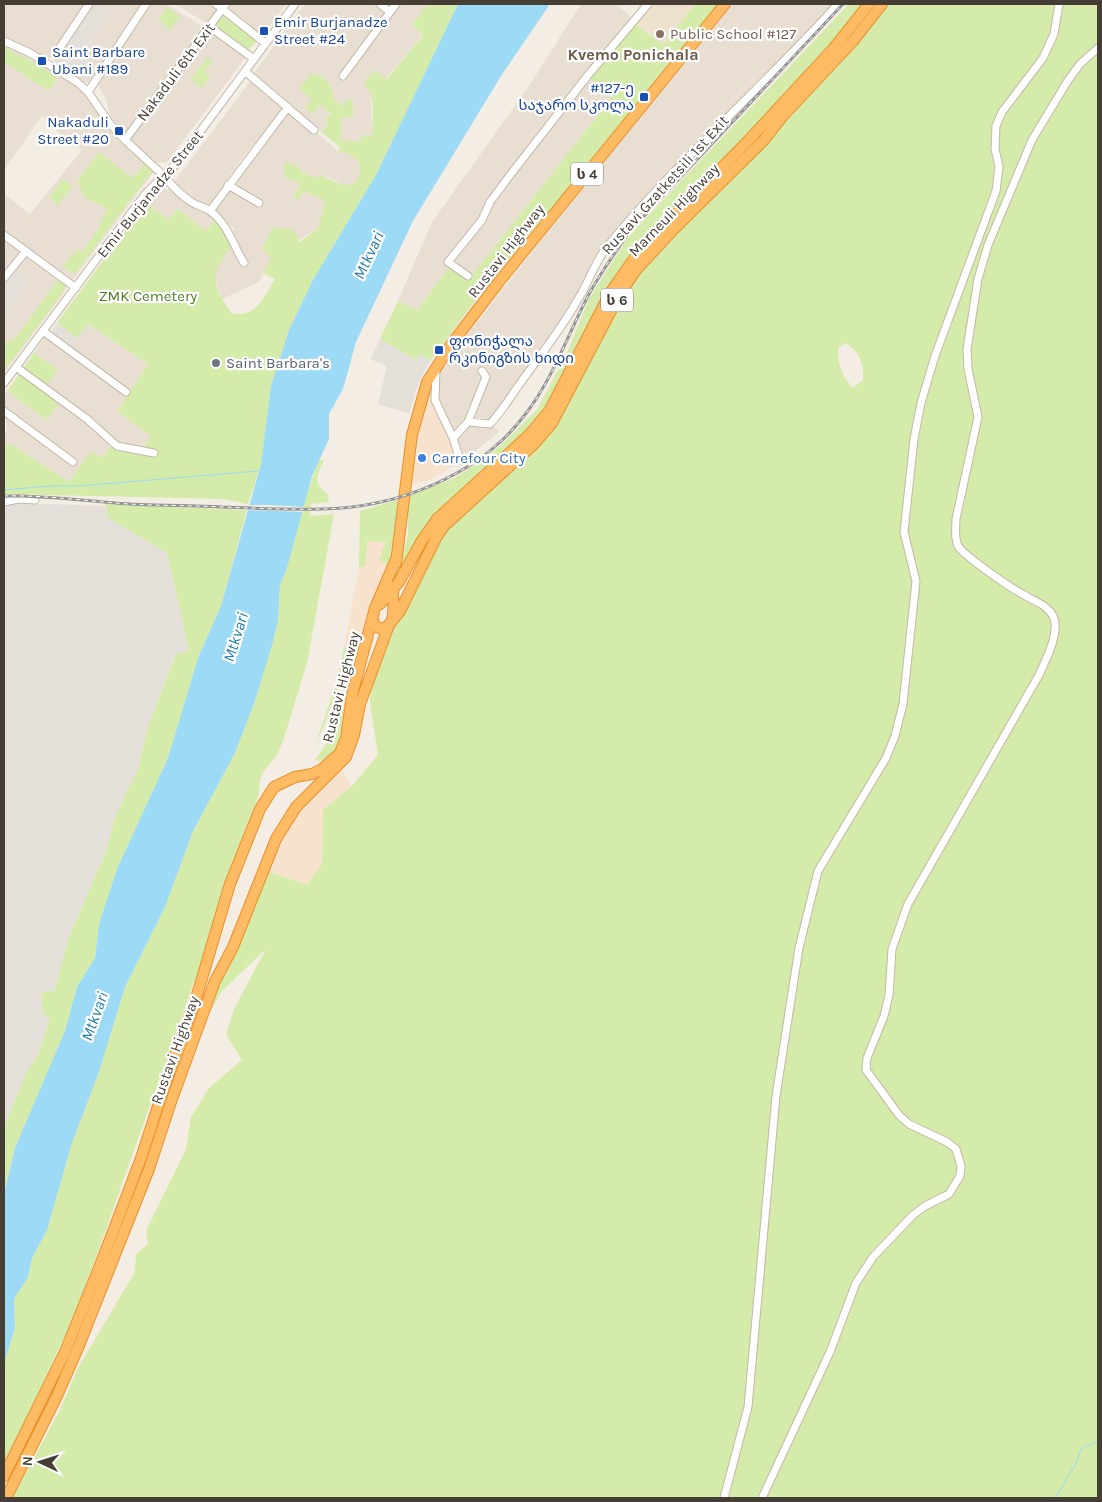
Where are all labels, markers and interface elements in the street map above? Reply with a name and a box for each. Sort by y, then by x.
place label: Emir Burjanadze Street #24 [274,13,388,48]
street label: Nakaduli 6th Exit [133,19,219,125]
marker: Emir Burjanadze Street #24 [258,25,270,37]
place label: Public School #127 [670,25,796,43]
marker: Public School #127 [654,28,666,40]
place label: Saint Barbare Ubani #189 [52,43,145,78]
district label: Kvemo Ponichala [567,45,699,64]
marker: Saint Barbare Ubani #189 [36,55,48,67]
place label: #127-ე საჯარო სკოლა [519,79,634,114]
marker: #127-ე საჯარო სკოლა [638,91,650,103]
street label: Rustavi Gzatketsili 1st Exit [598,111,732,258]
place label: Nakaduli Street #20 [37,113,109,148]
marker: Nakaduli Street #20 [113,125,125,137]
street label: Emir Burjanadze Street [93,126,207,261]
street label: Marneuli Highway [625,160,723,260]
road number: ს 4 [571,162,603,185]
street label: Rustavi Highway [464,201,548,301]
water label: Mtkvari [349,228,388,282]
park label: ZMK Cemetery [99,287,197,305]
road number: ს 6 [601,288,633,312]
place label: ფონიჭალა რკინიგზის ხიდი [449,332,574,367]
marker: ფონიჭალა რკინიგზის ხიდი [433,344,445,356]
place label: Saint Barbara's [226,354,330,372]
marker: Saint Barbara's [210,357,222,369]
place label: Carrefour City [432,449,526,467]
marker: Carrefour City [416,452,428,464]
water label: Mtkvari [219,610,252,664]
street label: Rustavi Highway [319,630,363,744]
water label: Mtkvari [77,989,112,1043]
street label: Rustavi Highway [147,993,203,1107]
north arrow [15,1437,65,1487]
text: N [19,1456,36,1467]

